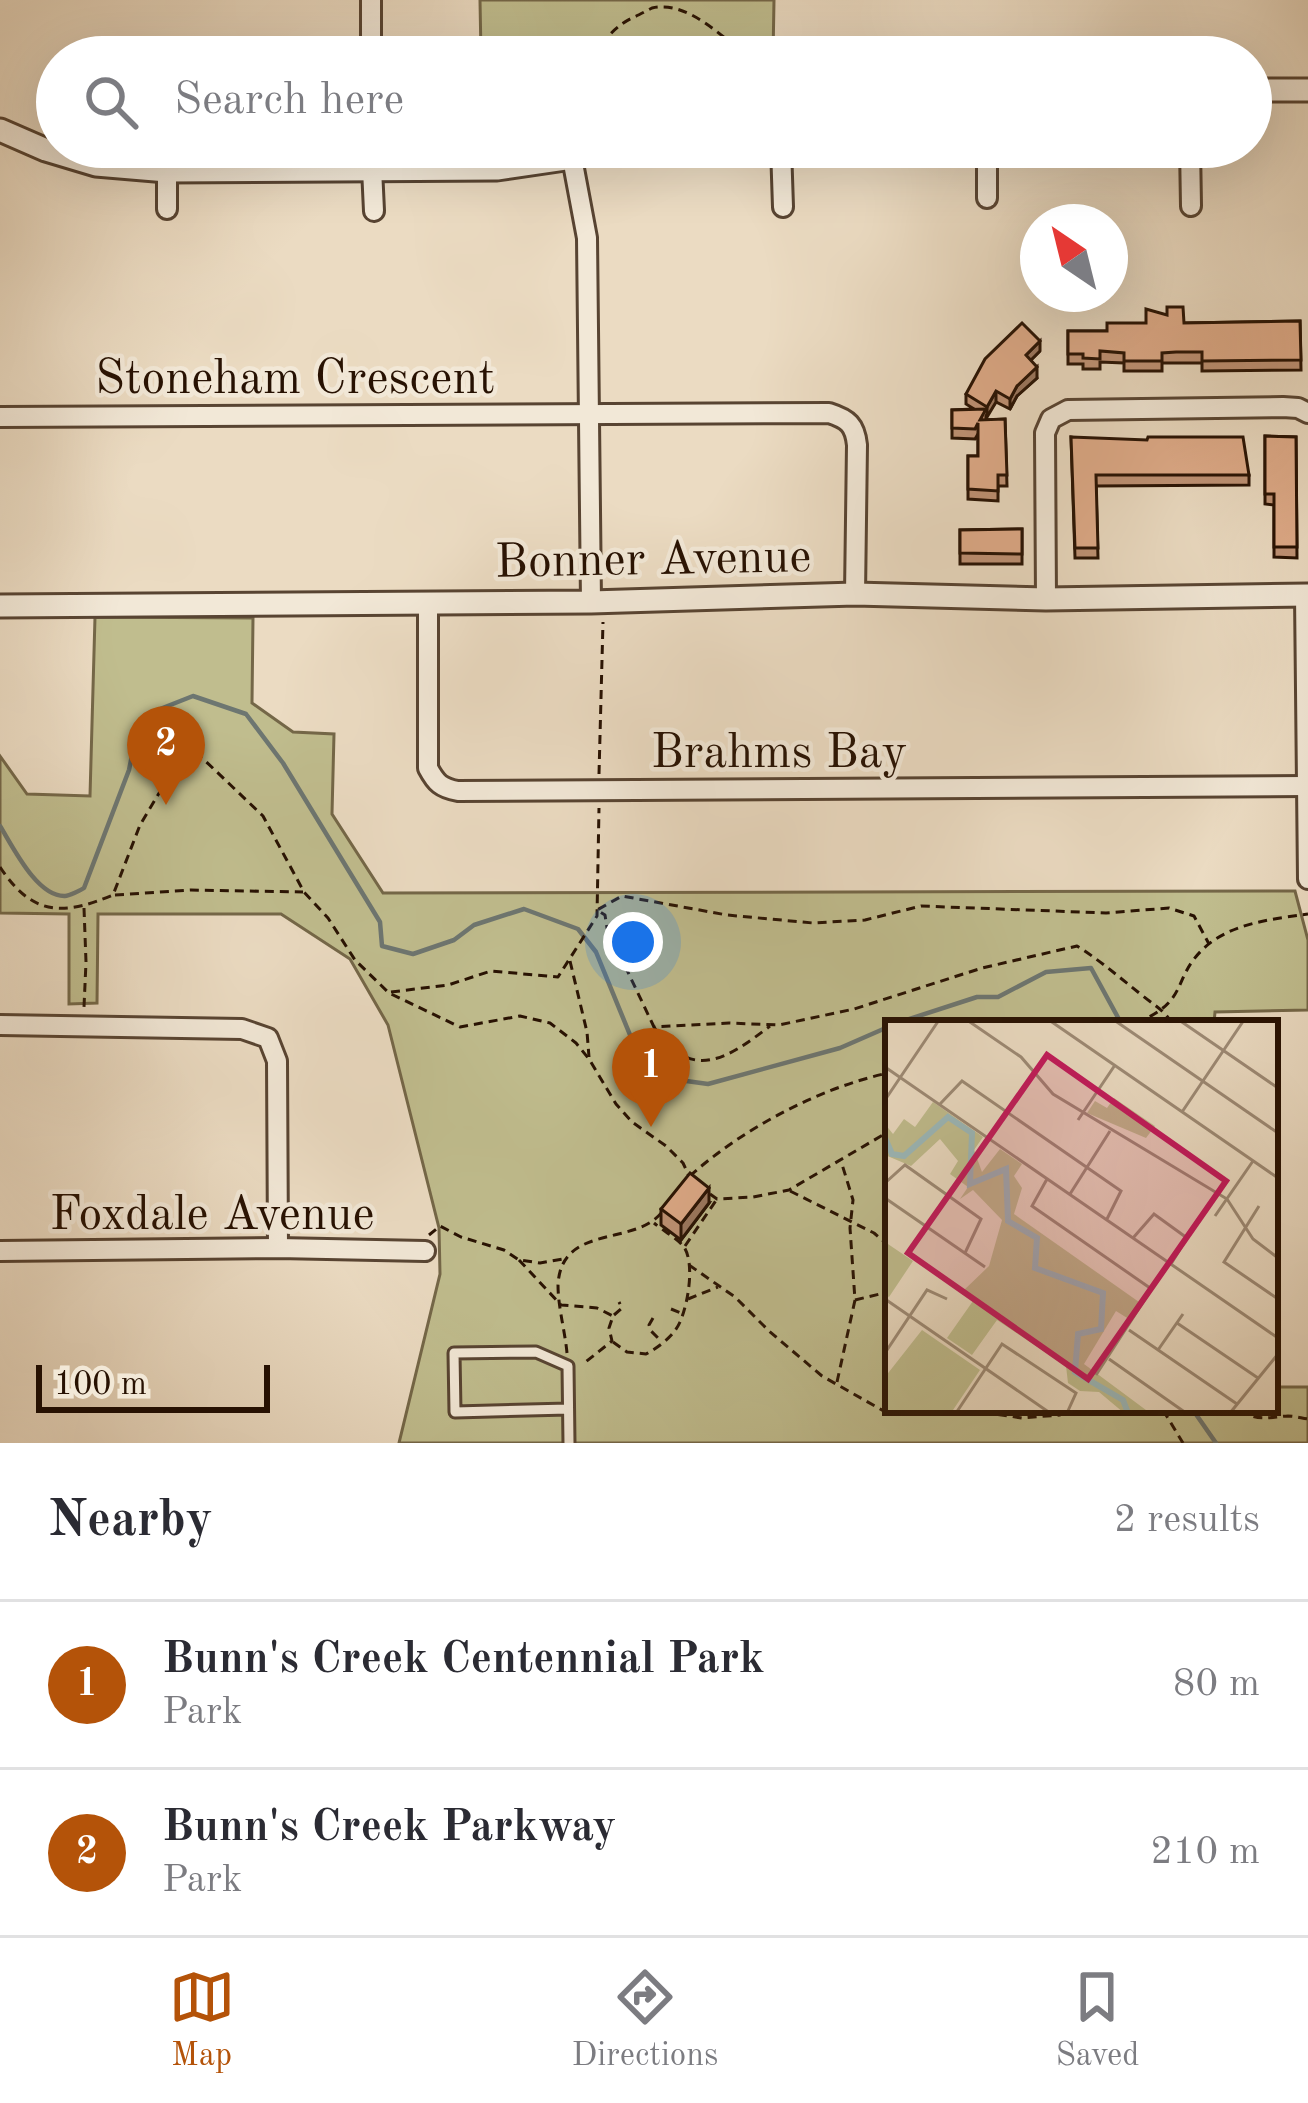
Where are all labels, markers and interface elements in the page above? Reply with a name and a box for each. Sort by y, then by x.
search box [36,36,1272,168]
icon: search [78,69,144,135]
text: Search here [174,79,404,124]
north arrow [1020,204,1128,312]
street label: Stoneham Crescent [95,356,495,404]
street label: Bonner Avenue [494,534,812,588]
pin: 2 [127,706,205,805]
street label: Brahms Bay [651,730,907,778]
your location [603,912,663,972]
inset map [885,1020,1278,1413]
pin: 1 [612,1028,690,1127]
street label: Foxdale Avenue [49,1192,375,1240]
scale bar [36,1359,270,1412]
text: 100 m [54,1369,147,1402]
text: Nearby [48,1496,213,1547]
text: 2 results [1114,1501,1260,1540]
text: Bunn's Creek Centennial Park [162,1638,764,1683]
text: 1 [76,1665,98,1704]
text: 80 m [1173,1665,1260,1704]
text: Park [162,1693,242,1732]
text: Bunn's Creek Parkway [162,1806,616,1851]
text: 2 [76,1833,98,1872]
text: 210 m [1150,1833,1260,1872]
text: Park [162,1861,242,1900]
tab: Map [169,1964,235,2077]
tab: Directions [572,1964,718,2077]
tab: Saved [1055,1964,1139,2077]

